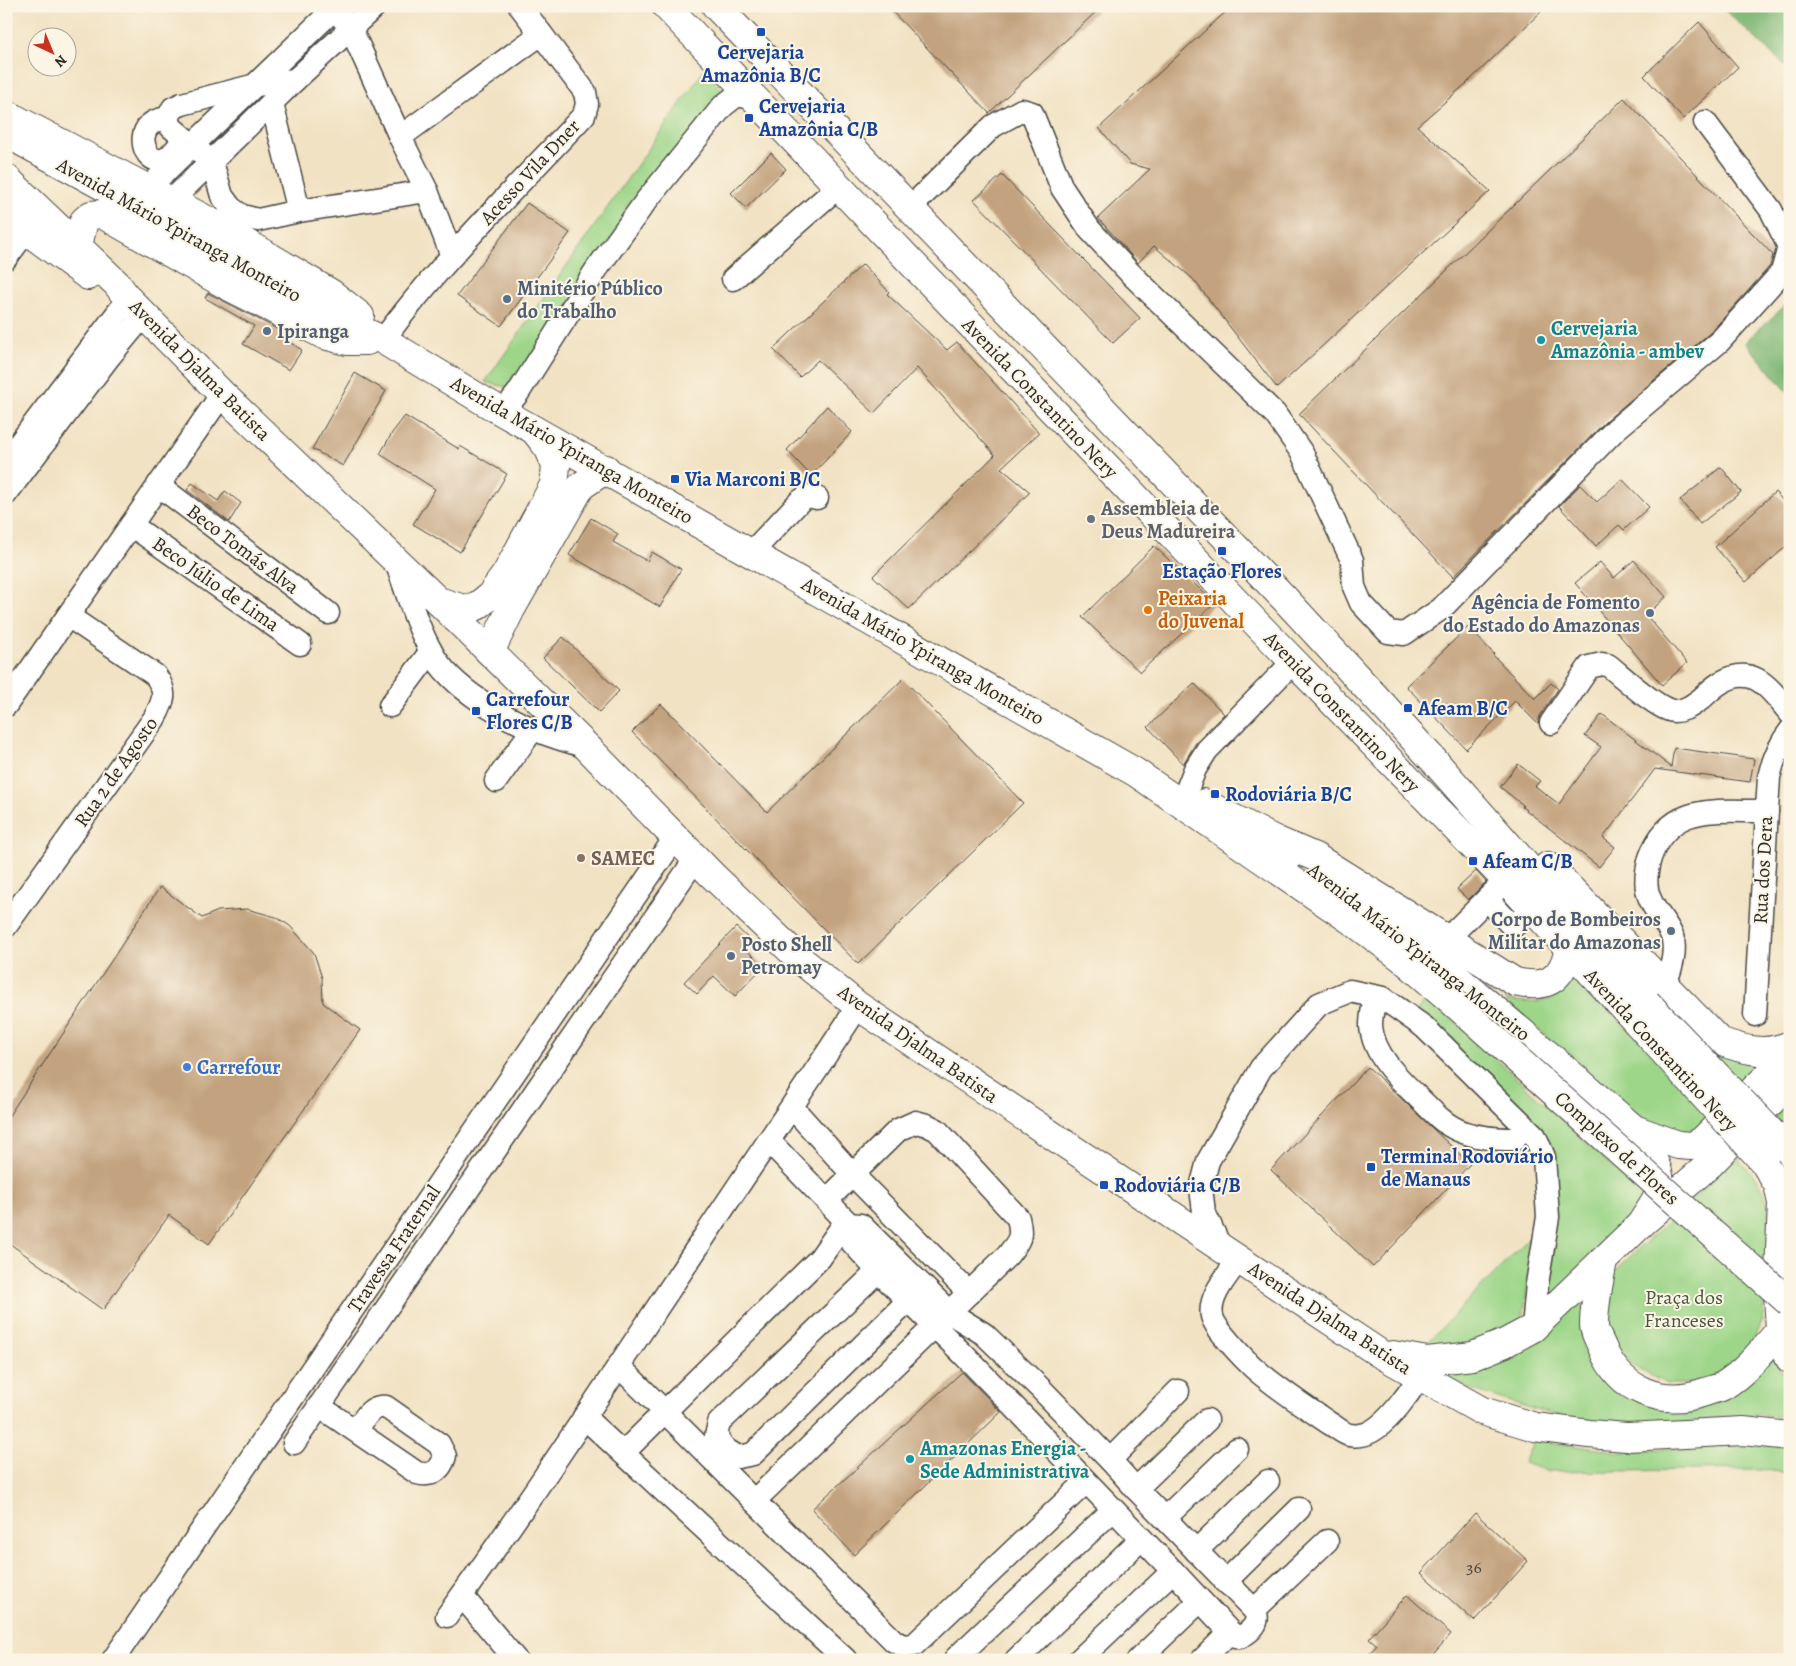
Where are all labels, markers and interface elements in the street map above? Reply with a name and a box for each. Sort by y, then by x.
marker: Cervejaria Amazônia B/C [755,26,767,38]
north arrow [28,28,78,78]
place label: Cervejaria Amazônia B/C [700,39,821,89]
text: N [50,51,71,71]
place label: Cervejaria Amazônia C/B [758,93,878,143]
marker: Cervejaria Amazônia C/B [743,112,755,124]
street label: Acesso Vila Dner [473,113,586,231]
street label: Avenida Mário Ypiranga Monteiro [51,151,306,309]
place label: Minitério Público do Trabalho [517,275,663,325]
street label: Avenida Djalma Batista [123,293,277,447]
marker: Minitério Público do Trabalho [501,293,513,305]
street label: Avenida Constantino Nery [955,311,1125,485]
place label: Cervejaria Amazônia - ambev [1550,315,1705,365]
place label: Ipiranga [277,318,350,345]
marker: Ipiranga [261,325,273,337]
marker: Cervejaria Amazônia - ambev [1535,334,1547,346]
street label: Avenida Mário Ypiranga Monteiro [445,369,698,531]
place label: Via Marconi B/C [684,466,820,493]
marker: Via Marconi B/C [669,473,681,485]
place label: Assembleia de Deus Madureira [1100,495,1236,545]
street label: Beco Tomás Alva [181,498,305,601]
marker: Assembleia de Deus Madureira [1085,513,1097,525]
street label: Beco Júlio de Lima [147,530,285,638]
marker: Estação Flores [1216,545,1228,557]
place label: Estação Flores [1162,558,1282,585]
street label: Avenida Mário Ypiranga Monteiro [796,570,1049,732]
place label: Peixaria do Juvenal [1158,585,1245,635]
place label: Agência de Fomento do Estado do Amazonas [1443,589,1640,639]
marker: Peixaria do Juvenal [1142,604,1154,616]
marker: Agência de Fomento do Estado do Amazonas [1644,607,1656,619]
street label: Avenida Constantino Nery [1257,625,1427,799]
place label: Carrefour Flores C/B [486,686,573,736]
place label: Afeam B/C [1417,695,1508,722]
marker: Afeam B/C [1402,702,1414,714]
marker: Carrefour Flores C/B [470,705,482,717]
street label: Rua 2 de Agosto [68,711,164,833]
place label: Rodoviária B/C [1225,781,1352,808]
marker: Rodoviária B/C [1209,788,1221,800]
street label: Rua dos Dera [1747,815,1779,925]
place label: SAMEC [591,845,655,872]
place label: Afeam C/B [1482,848,1573,875]
marker: SAMEC [575,852,587,864]
marker: Afeam C/B [1467,855,1479,867]
street label: Avenida Mário Ypiranga Monteiro [1301,856,1536,1048]
place label: Corpo de Bombeiros Militar do Amazonas [1488,906,1661,956]
marker: Corpo de Bombeiros Militar do Amazonas [1665,925,1677,937]
place label: Posto Shell Petromay [741,931,833,981]
marker: Posto Shell Petromay [725,950,737,962]
street label: Avenida Constantino Nery [1577,962,1745,1138]
street label: Avenida Djalma Batista [832,978,1004,1110]
place label: Carrefour [197,1054,281,1081]
marker: Carrefour [181,1061,193,1073]
street label: Complexo de Flores [1549,1085,1685,1211]
place label: Terminal Rodoviário de Manaus [1381,1143,1554,1193]
marker: Terminal Rodoviário de Manaus [1365,1161,1377,1173]
place label: Rodoviária C/B [1114,1172,1241,1199]
marker: Rodoviária C/B [1098,1179,1110,1191]
street label: Travessa Fraternal [341,1180,447,1318]
street label: Avenida Djalma Batista [1242,1254,1418,1381]
park label: Praça dos Franceses [1644,1284,1724,1334]
place label: Amazonas Energia - Sede Administrativa [919,1435,1090,1485]
marker: Amazonas Energia - Sede Administrativa [904,1453,916,1465]
house number: 36 [1466,1555,1482,1579]

